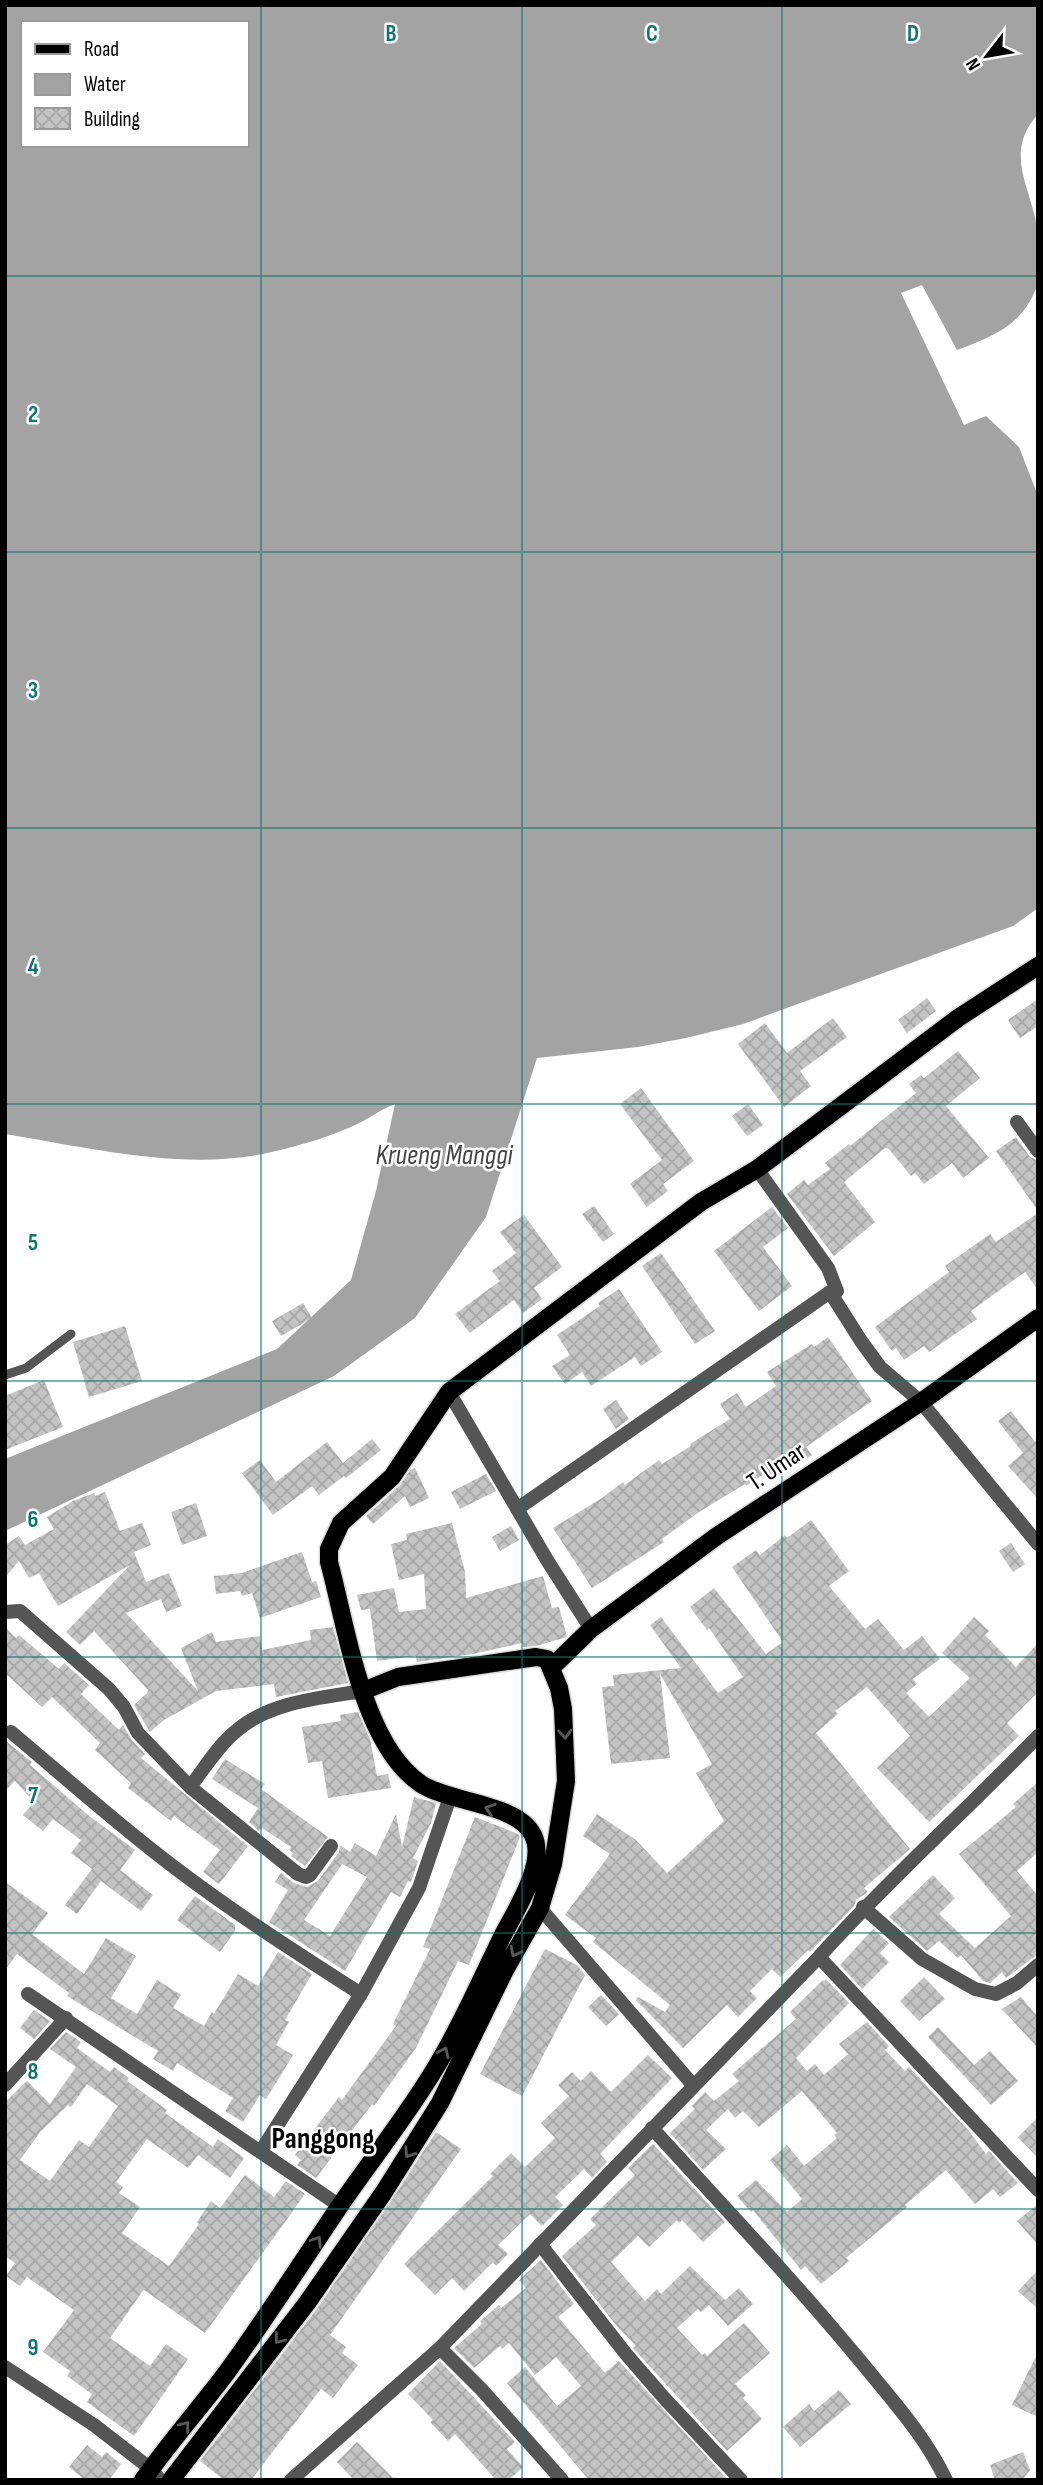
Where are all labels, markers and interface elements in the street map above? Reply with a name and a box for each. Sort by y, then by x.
text: B [386,20,397,48]
text: C [646,20,658,48]
text: D [907,20,919,48]
legend [21,21,248,147]
north arrow [952,21,1022,91]
text: Road [84,37,119,62]
text: N [961,54,986,74]
text: Water [84,72,126,97]
text: Building [84,107,140,132]
text: 2 [28,401,38,429]
text: 3 [28,677,38,705]
text: 4 [28,953,39,981]
water label: Krueng Manggi [375,1139,514,1172]
text: 5 [28,1229,38,1257]
street label: T. Umar [741,1436,813,1498]
text: 6 [28,1506,38,1534]
one-way arrow [557,1729,572,1740]
text: 7 [28,1782,38,1810]
one-way arrow [485,1802,497,1817]
one-way arrow [510,1945,523,1957]
one-way arrow [435,2047,449,2059]
text: 8 [28,2058,39,2086]
district label: Panggong [271,2121,375,2157]
one-way arrow [404,2145,417,2158]
one-way arrow [309,2236,321,2249]
one-way arrow [274,2332,287,2344]
text: 9 [28,2334,38,2362]
one-way arrow [176,2421,189,2433]

